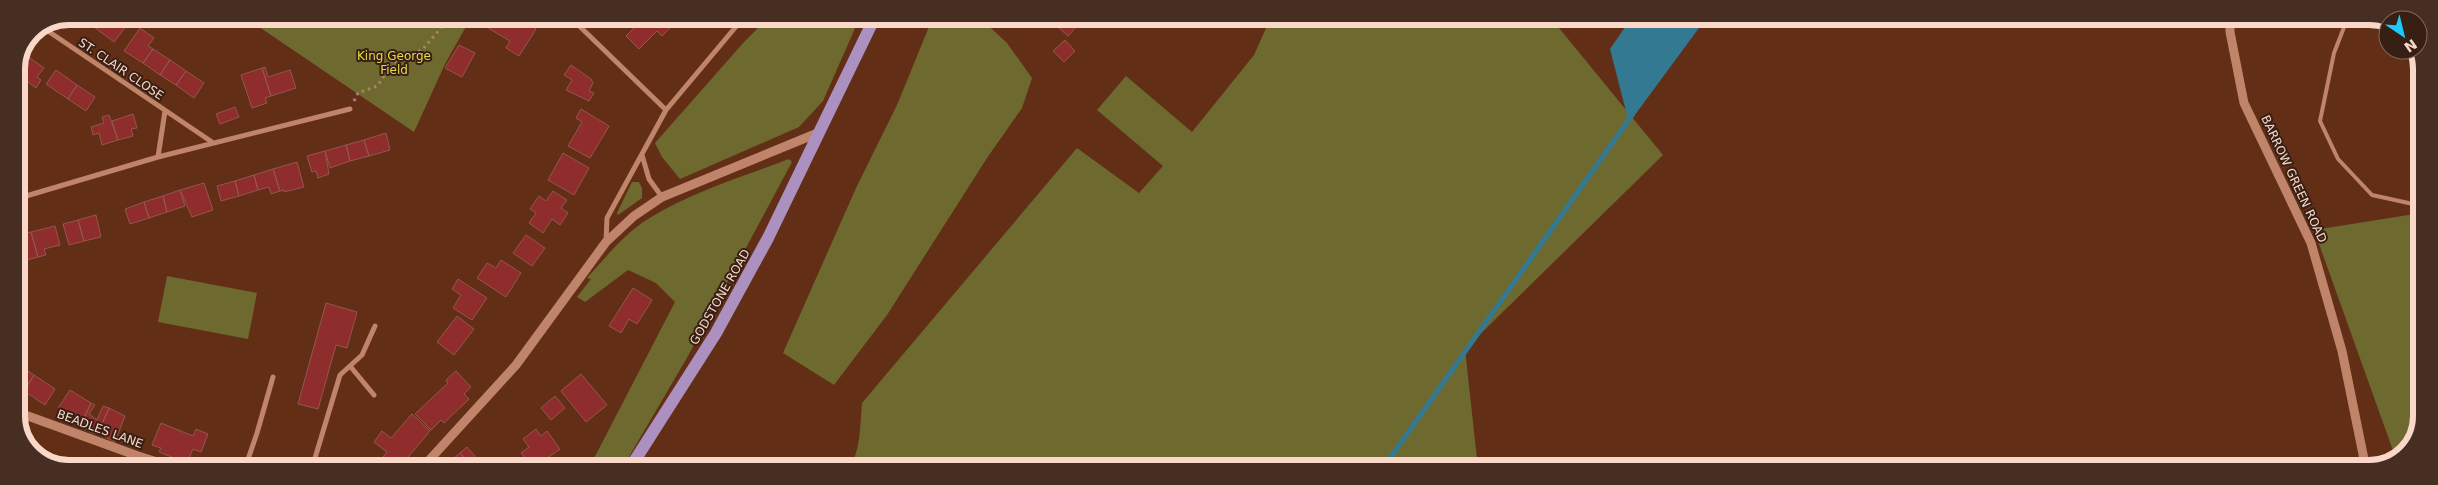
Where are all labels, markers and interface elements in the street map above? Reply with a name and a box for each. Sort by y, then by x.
north arrow [2378,10,2428,60]
street label: ST. CLAIR CLOSE [76,35,166,103]
text: N [2401,36,2420,56]
park label: King George Field [357,49,431,77]
street label: BARROW GREEN ROAD [2258,113,2330,245]
street label: GODSTONE ROAD [687,247,753,347]
street label: BEADLES LANE [55,407,145,451]

